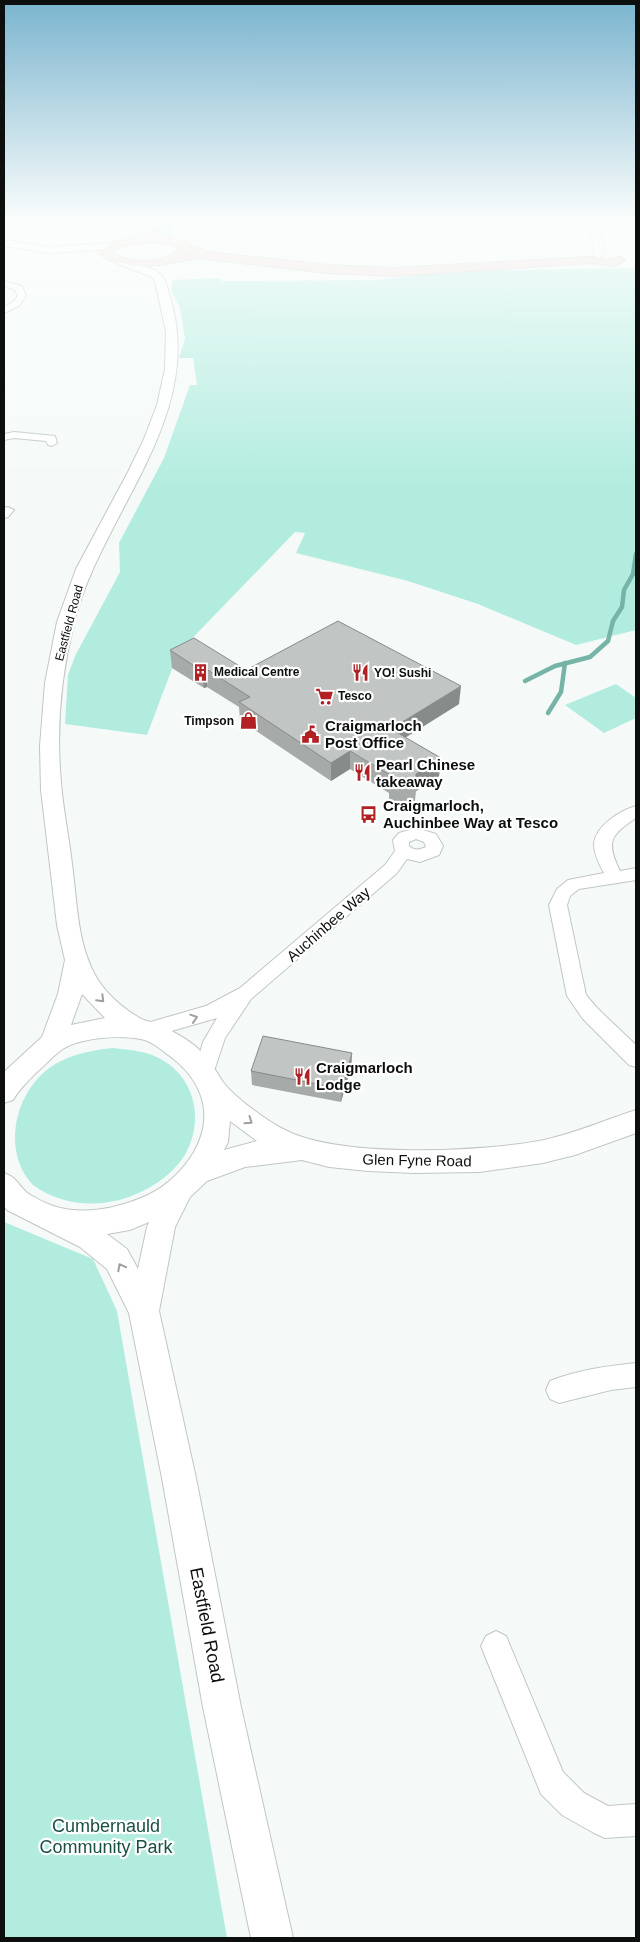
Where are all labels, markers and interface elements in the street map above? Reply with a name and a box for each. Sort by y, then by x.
street label: Eastfield Road [52,583,86,663]
building icon: Medical Centre [190,662,210,682]
restaurant icon: YO! Sushi [350,663,370,683]
place label: Medical Centre [214,665,300,679]
place label: YO! Sushi [374,666,431,680]
supermarket icon: Tesco [314,686,334,706]
place label: Tesco [338,689,372,703]
shop icon: Timpson [238,711,258,731]
place label: Timpson [184,714,234,728]
place label: Craigmarloch Post Office [325,717,422,751]
public building icon: Craigmarloch Post Office [301,724,321,744]
place label: Pearl Chinese takeaway [376,756,475,790]
restaurant icon: Pearl Chinese takeaway [352,763,372,783]
place label: Craigmarloch, Auchinbee Way at Tesco [383,797,558,831]
bus stop icon: Craigmarloch, Auchinbee Way at Tesco [359,804,379,824]
street label: Auchinbee Way [283,883,373,965]
one-way arrow [95,993,104,1002]
one-way arrow [189,1014,198,1024]
place label: Craigmarloch Lodge [316,1059,413,1093]
restaurant icon: Craigmarloch Lodge [292,1066,312,1086]
one-way arrow [243,1115,252,1124]
street label: Glen Fyne Road [362,1151,472,1169]
one-way arrow [117,1264,127,1273]
street label: Eastfield Road [186,1566,228,1684]
park label: Cumbernauld Community Park [39,1816,174,1857]

